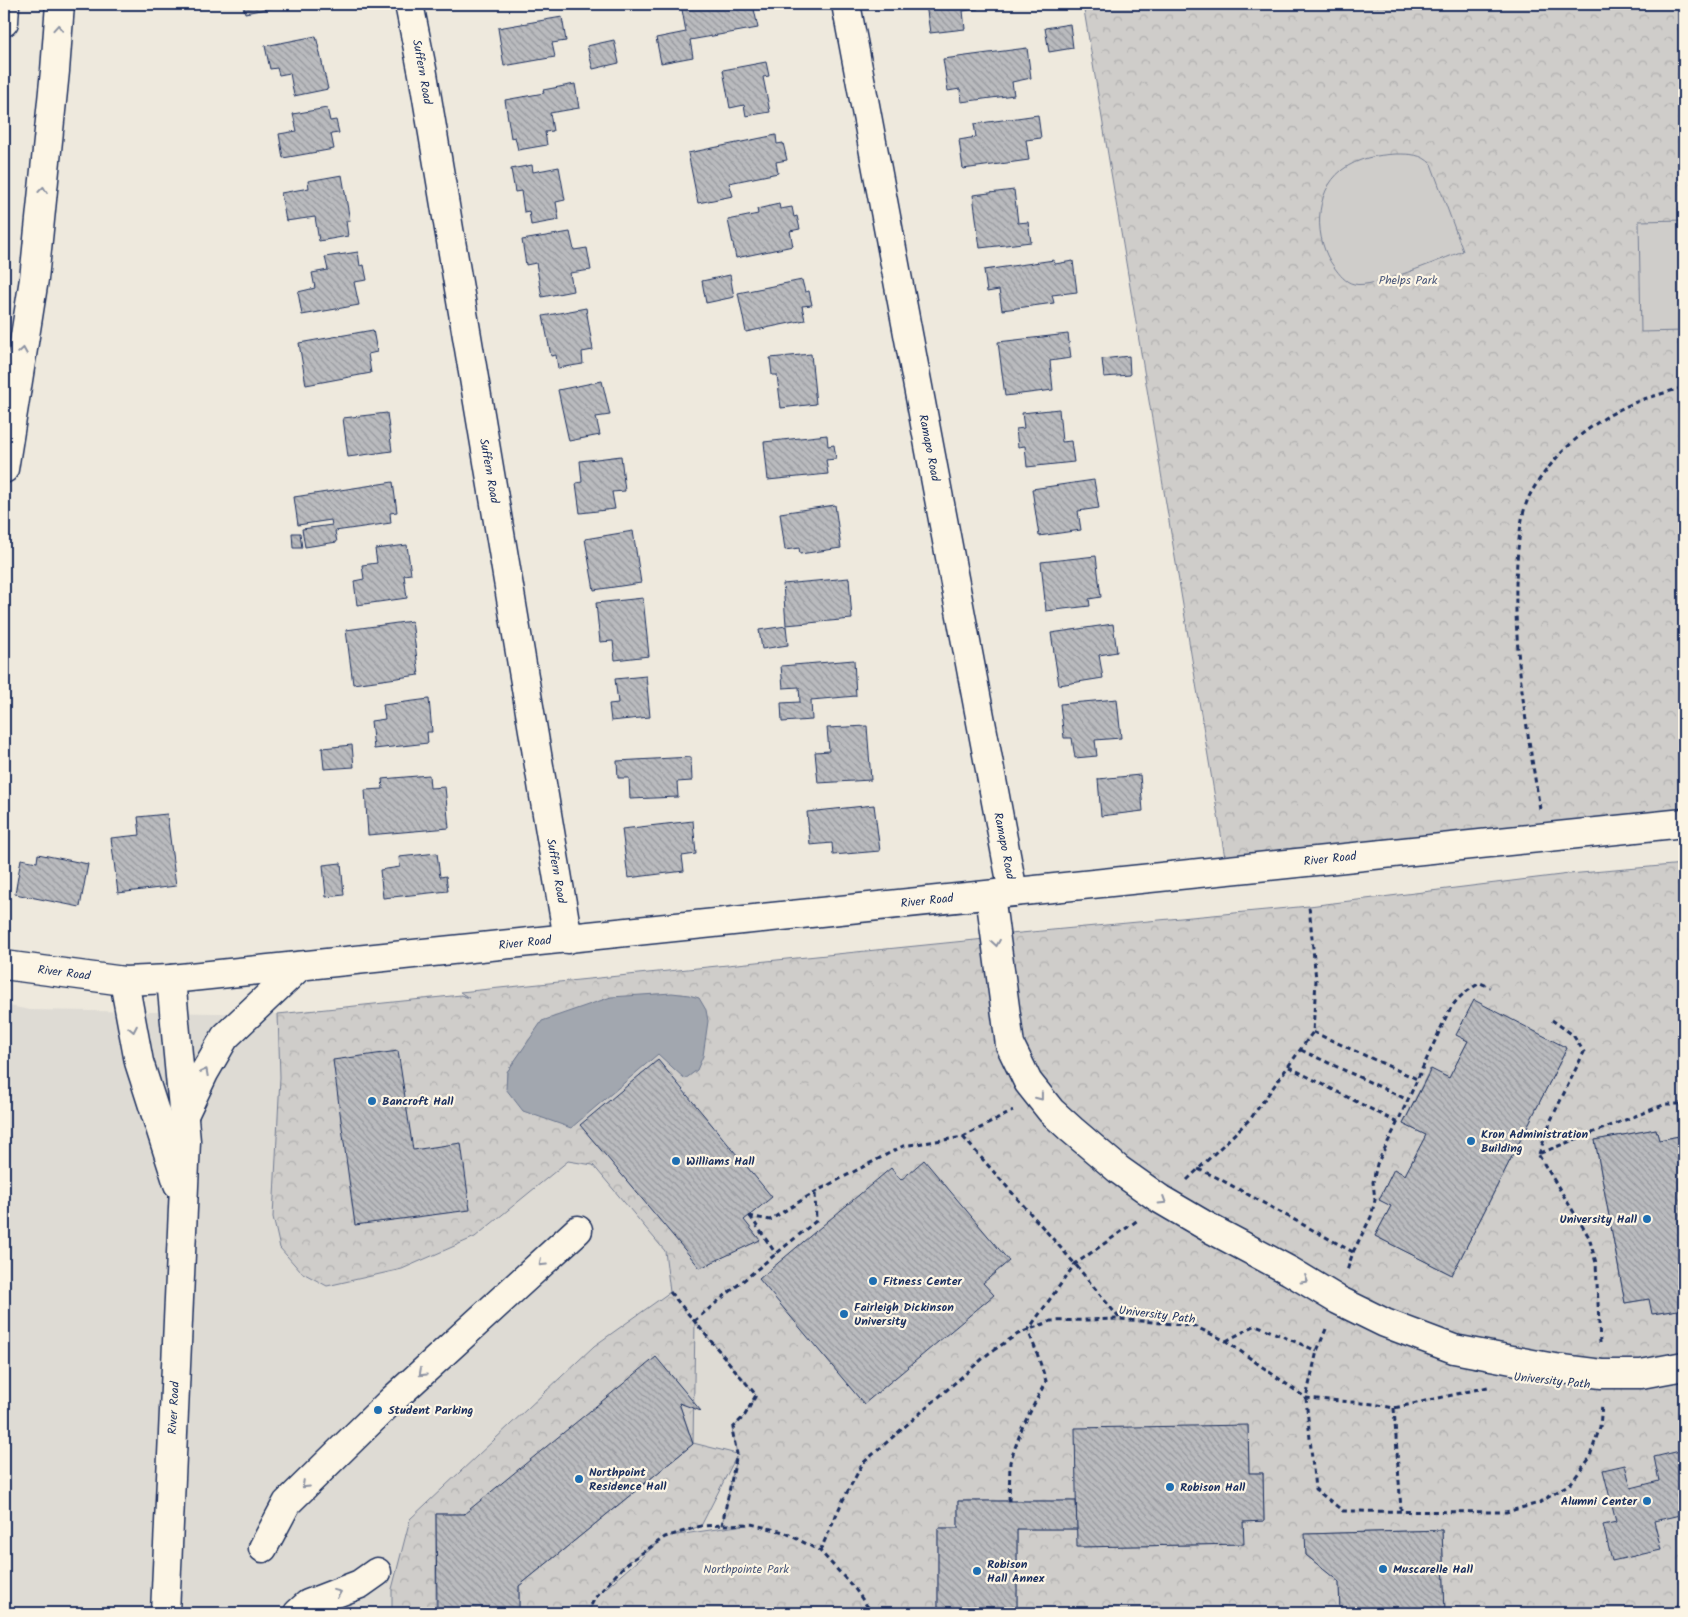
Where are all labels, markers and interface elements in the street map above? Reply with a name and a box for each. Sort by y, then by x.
one-way arrow [52,24,63,32]
street label: Suffern Road [407,38,437,107]
one-way arrow [37,186,48,194]
park label: Phelps Park [1379,271,1438,290]
one-way arrow [17,347,27,356]
street label: Ramapo Road [913,413,945,484]
street label: Suffern Road [474,437,504,506]
street label: Ramapo Road [988,811,1020,882]
street label: Suffern Road [541,837,571,906]
street label: River Road [1303,847,1358,871]
street label: River Road [900,889,955,913]
street label: River Road [498,931,553,955]
one-way arrow [990,940,1001,948]
street label: River Road [36,960,93,986]
one-way arrow [127,1024,138,1033]
one-way arrow [199,1069,209,1078]
one-way arrow [1034,1091,1043,1100]
place label: Bancroft Hall [382,1092,454,1111]
marker: Bancroft Hall [366,1095,378,1107]
place label: Kron Administration Building [1481,1125,1589,1158]
marker: Kron Administration Building [1465,1135,1477,1147]
place label: Williams Hall [686,1152,755,1171]
marker: Williams Hall [670,1155,682,1167]
one-way arrow [1158,1194,1167,1204]
place label: University Hall [1560,1210,1638,1229]
marker: University Hall [1641,1213,1653,1225]
one-way arrow [538,1257,547,1266]
place label: Fitness Center [883,1272,963,1291]
one-way arrow [1300,1273,1309,1283]
marker: Fitness Center [867,1275,879,1287]
place label: Fairleigh Dickinson University [854,1298,954,1331]
street label: University Path [1118,1301,1196,1329]
marker: Fairleigh Dickinson University [838,1308,850,1320]
one-way arrow [419,1367,428,1376]
street label: University Path [1513,1368,1591,1394]
street label: River Road [163,1380,185,1435]
place label: Student Parking [388,1401,474,1420]
marker: Student Parking [372,1404,384,1416]
place label: Northpoint Residence Hall [589,1463,667,1496]
marker: Northpoint Residence Hall [573,1473,585,1485]
place label: Robison Hall [1180,1478,1246,1497]
one-way arrow [302,1480,311,1489]
marker: Robison Hall [1164,1481,1176,1493]
place label: Alumni Center [1561,1492,1638,1511]
marker: Alumni Center [1641,1495,1653,1507]
place label: Robison Hall Annex [987,1555,1045,1588]
park label: Northpointe Park [703,1560,789,1579]
place label: Muscarelle Hall [1393,1560,1474,1579]
marker: Muscarelle Hall [1377,1563,1389,1575]
marker: Robison Hall Annex [971,1565,983,1577]
one-way arrow [333,1589,341,1599]

